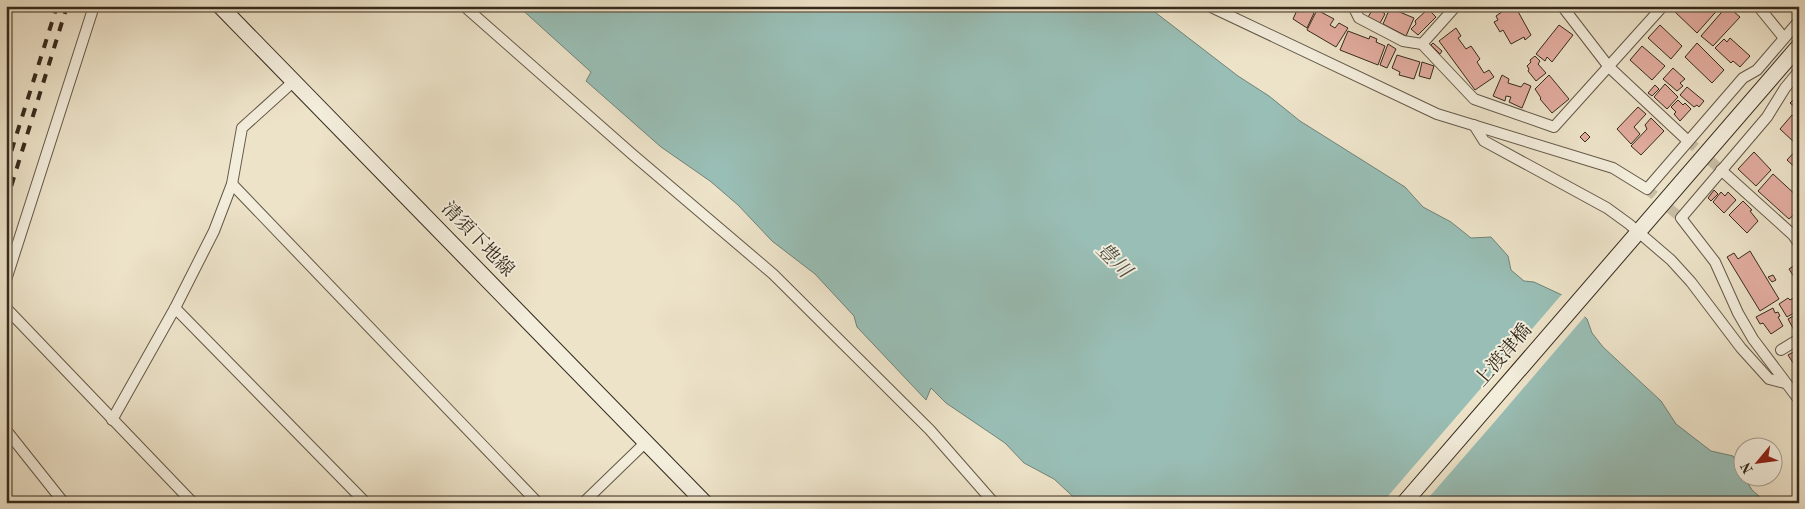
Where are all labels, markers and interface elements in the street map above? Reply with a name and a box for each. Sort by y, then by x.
street label: 清須下地線 [437,198,518,281]
water label: 豊川 [1092,238,1137,284]
street label: 上渡津橋 [1470,320,1536,391]
north arrow [1732,436,1782,486]
text: N [1739,459,1756,476]

